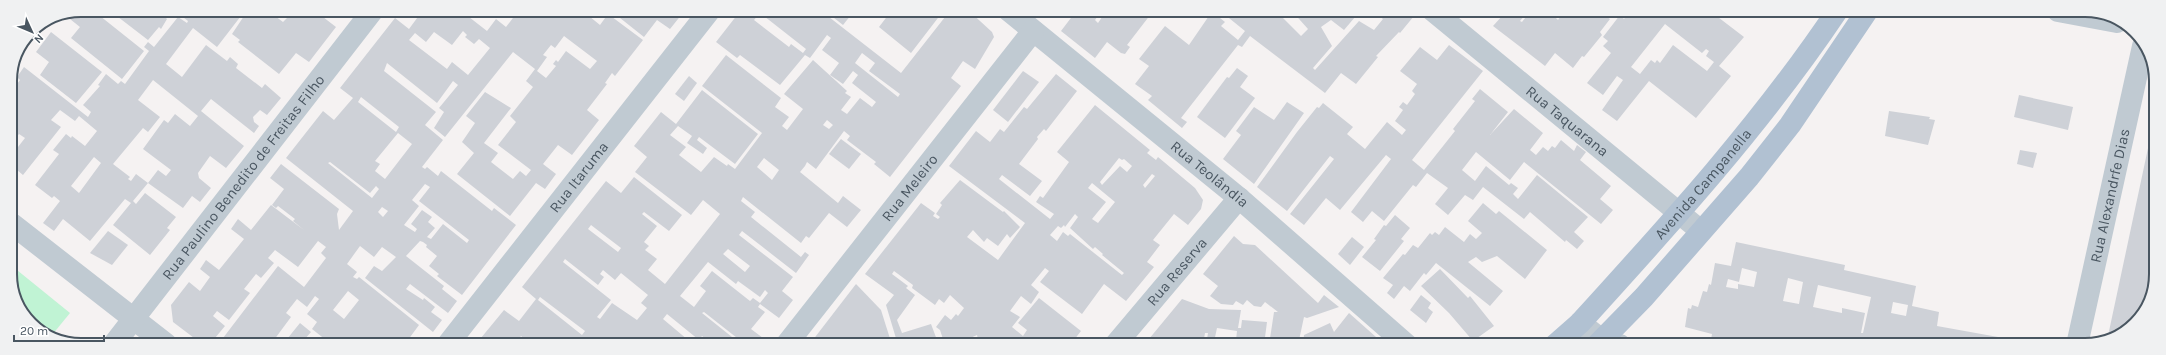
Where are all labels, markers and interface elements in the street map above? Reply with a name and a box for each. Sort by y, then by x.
north arrow [12,12,52,52]
text: N [31,31,46,46]
street label: Rua Paulino Benedito de Freitas Filho [158,71,328,283]
street label: Rua Taquarana [1522,82,1612,160]
street label: Avenida Campanella [1651,125,1755,243]
street label: Rua Alexandrfe Dias [2086,127,2134,264]
street label: Rua Teolândia [1167,137,1252,211]
street label: Rua Itaruma [546,138,612,216]
street label: Rua Meleiro [878,151,942,225]
street label: Rua Reserva [1143,234,1211,309]
scale bar [14,317,104,343]
text: 20 m [20,324,48,338]

